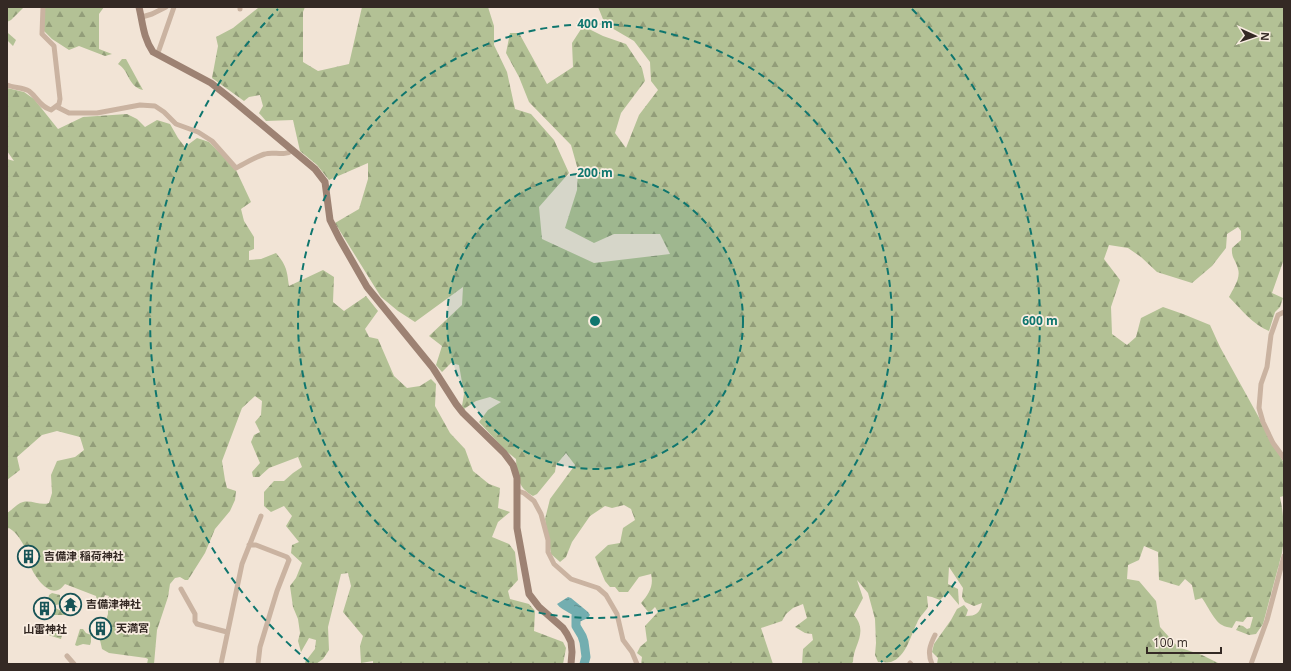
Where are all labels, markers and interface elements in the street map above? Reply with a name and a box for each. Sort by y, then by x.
text: 400 m [577,15,613,32]
north arrow [1235,16,1275,56]
text: N [1258,32,1273,41]
text: 200 m [577,164,613,181]
text: 600 m [1022,312,1058,329]
centre of rings [588,314,602,328]
building icon: 吉備津 稲荷神社 [15,543,41,569]
place label: 吉備津 稲荷神社 [44,548,124,563]
temple icon: 吉備津神社 [57,591,83,617]
building icon: 山雷神社 [32,596,58,622]
place label: 吉備津神社 [86,596,141,611]
building icon: 天満宮 [88,615,114,641]
place label: 天満宮 [116,620,149,635]
place label: 山雷神社 [23,621,67,636]
scale bar [1147,629,1221,655]
text: 100 m [1153,634,1188,651]

